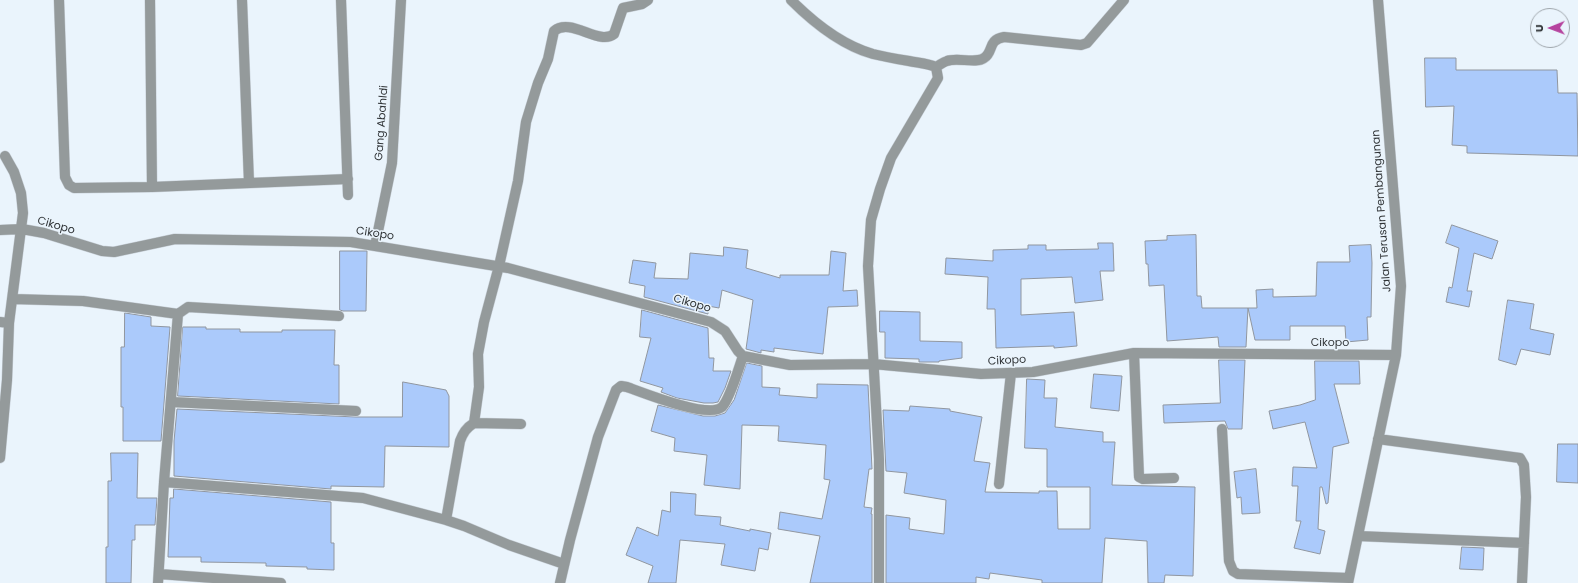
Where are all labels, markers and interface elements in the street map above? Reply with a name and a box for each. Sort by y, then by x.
north arrow [1530,8,1570,48]
text: U [1531,24,1547,32]
street label: Gang Abahldi [373,85,391,161]
street label: Jalan Terusan Pembangunan [1370,129,1394,293]
street label: Cikopo [36,214,76,238]
street label: Cikopo [355,224,395,244]
street label: Cikopo [672,292,712,316]
street label: Cikopo [1311,336,1349,350]
street label: Cikopo [987,353,1027,369]

